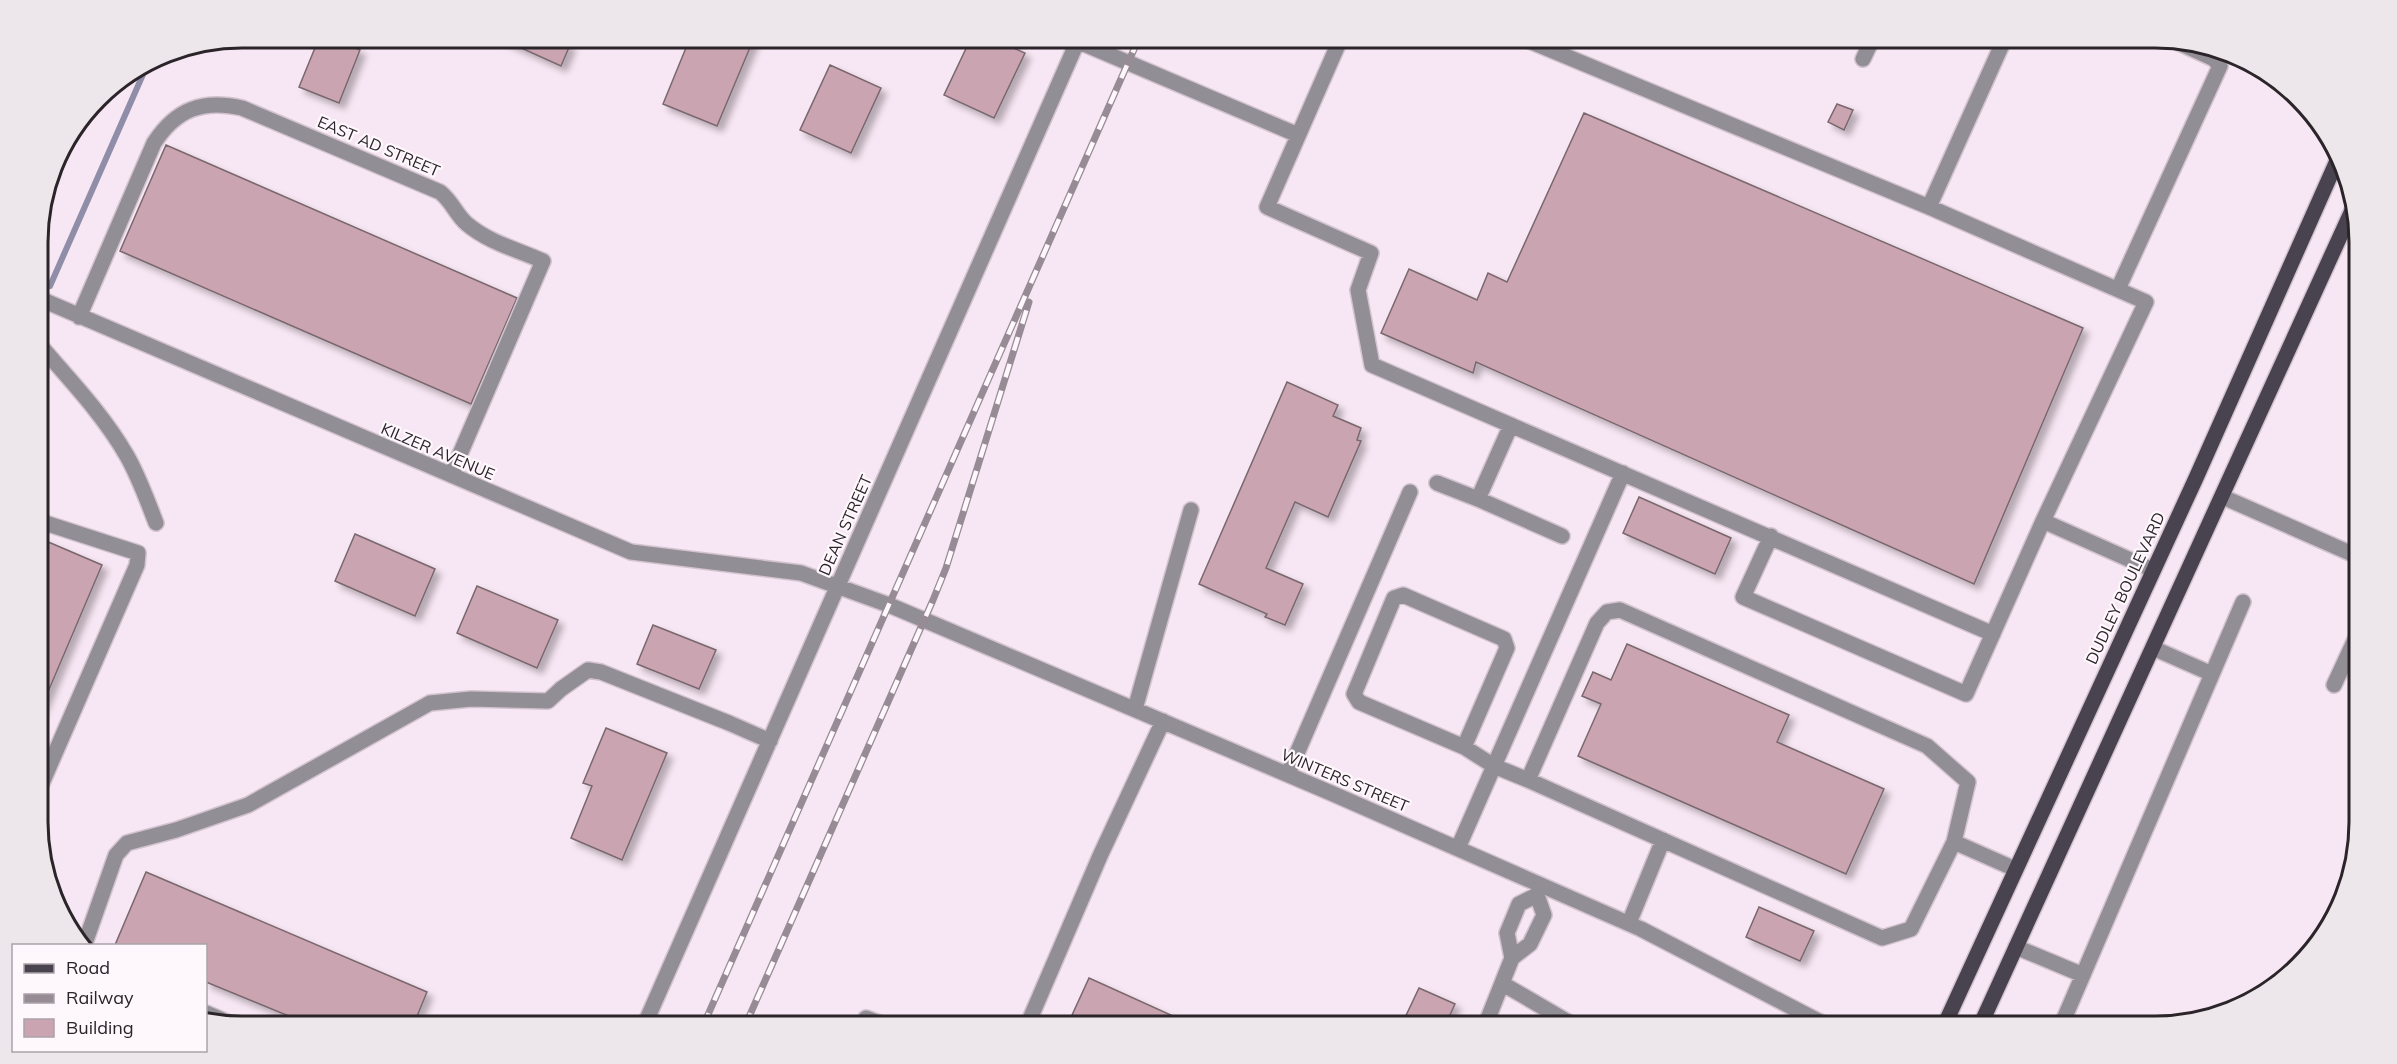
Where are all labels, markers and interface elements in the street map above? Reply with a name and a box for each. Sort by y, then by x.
street label: EAST AD STREET [315,111,444,181]
street label: KILZER AVENUE [378,418,498,484]
street label: DEAN STREET [814,471,876,578]
street label: DUDLEY BOULEVARD [2081,509,2169,667]
street label: WINTERS STREET [1278,744,1412,816]
legend [12,944,207,1052]
text: Road [66,956,110,979]
text: Railway [66,986,134,1009]
text: Building [66,1016,134,1039]

